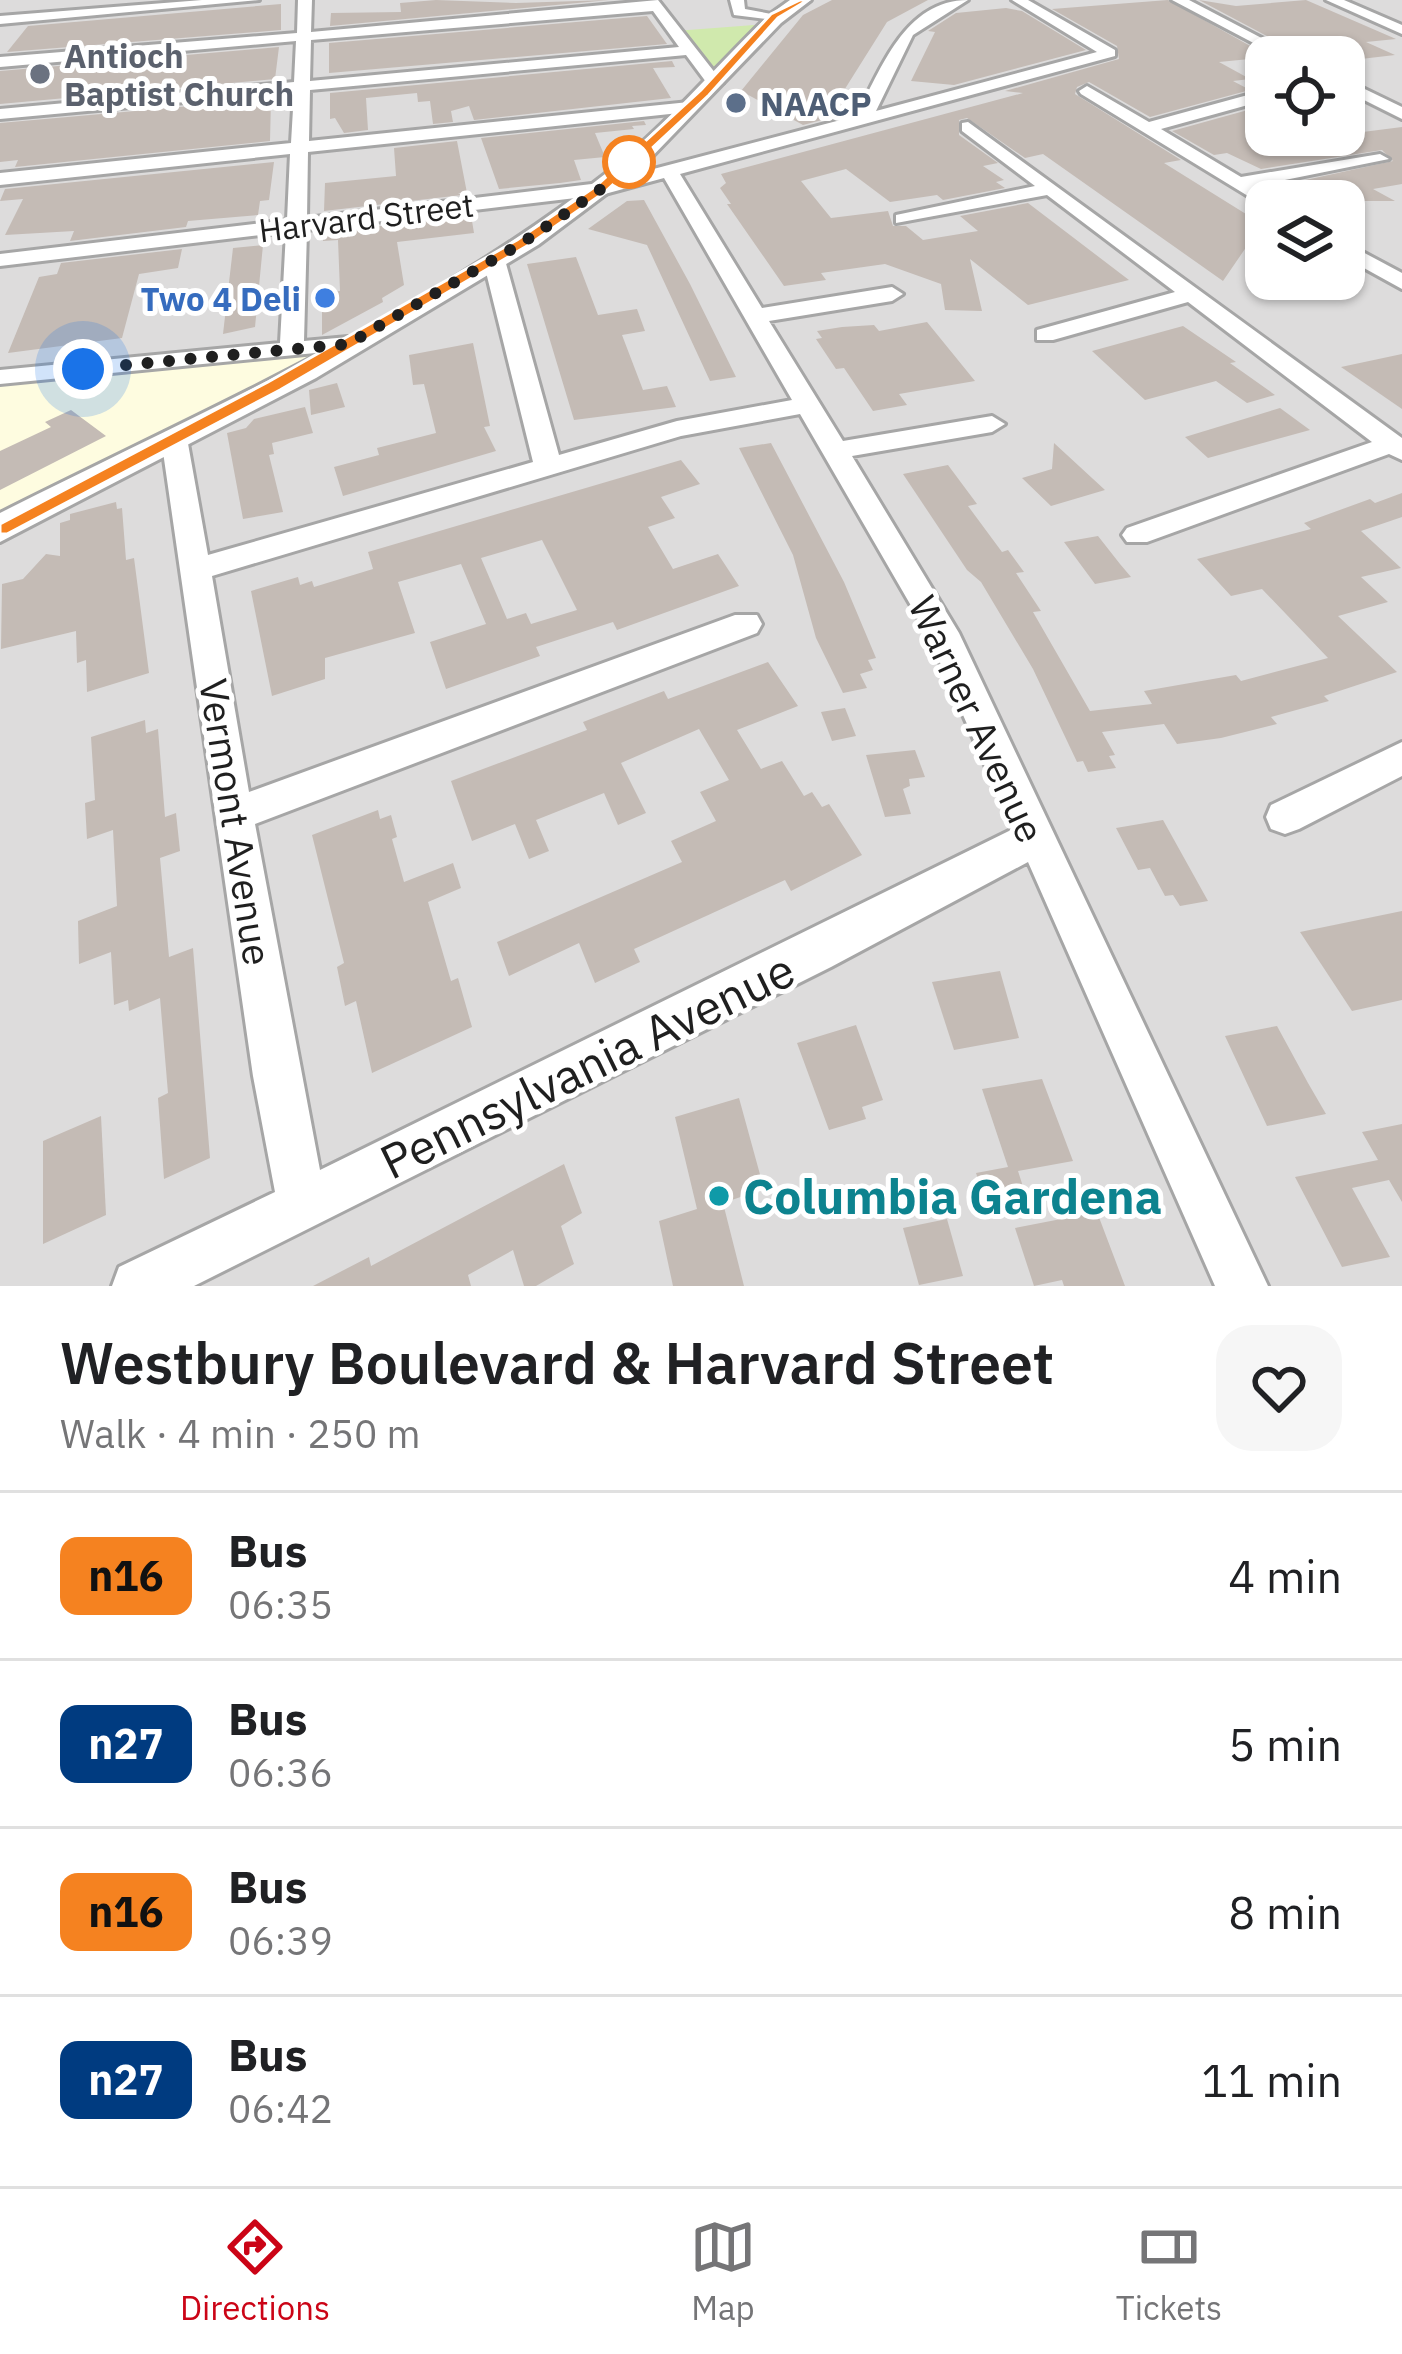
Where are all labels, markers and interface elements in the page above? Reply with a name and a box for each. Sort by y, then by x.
place label: Antioch Baptist Church [64,34,294,115]
map controls [1245,36,1365,300]
button: locate [1245,36,1365,156]
marker: Antioch Baptist Church [27,61,53,87]
place label: NAACP [760,82,872,125]
marker: NAACP [723,90,749,116]
unlabelled marker [604,137,654,187]
button: layers [1245,180,1365,300]
street label: Harvard Street [256,182,476,252]
place label: Two 4 Deli [140,277,301,320]
marker: Two 4 Deli [312,285,338,311]
your location [53,339,113,399]
street label: Warner Avenue [898,587,1056,851]
street label: Vermont Avenue [188,675,284,969]
street label: Pennsylvania Avenue [370,938,804,1192]
place label: Columbia Gardena [743,1165,1162,1227]
marker: Columbia Gardena [706,1183,732,1209]
button: heart [1216,1325,1342,1451]
text: Westbury Boulevard & Harvard Street [60,1326,1054,1400]
text: Walk · 4 min · 250 m [60,1408,421,1459]
text: Bus [228,1521,308,1579]
text: 4 min [1228,1547,1342,1605]
text: n16 [88,1548,164,1603]
text: 06:35 [228,1579,333,1630]
text: Bus [228,1689,308,1747]
text: 5 min [1228,1715,1342,1773]
text: n27 [88,1716,164,1771]
text: 06:36 [228,1747,333,1798]
text: Bus [228,1857,308,1915]
text: 8 min [1228,1883,1342,1941]
text: n16 [88,1884,164,1939]
text: 06:39 [228,1915,333,1966]
text: Bus [228,2025,308,2083]
text: 11 min [1201,2051,1342,2109]
text: n27 [88,2052,164,2107]
text: 06:42 [228,2083,333,2134]
tab: Directions [180,2214,330,2329]
tab: Map [690,2214,756,2329]
tab: Tickets [1116,2214,1222,2329]

